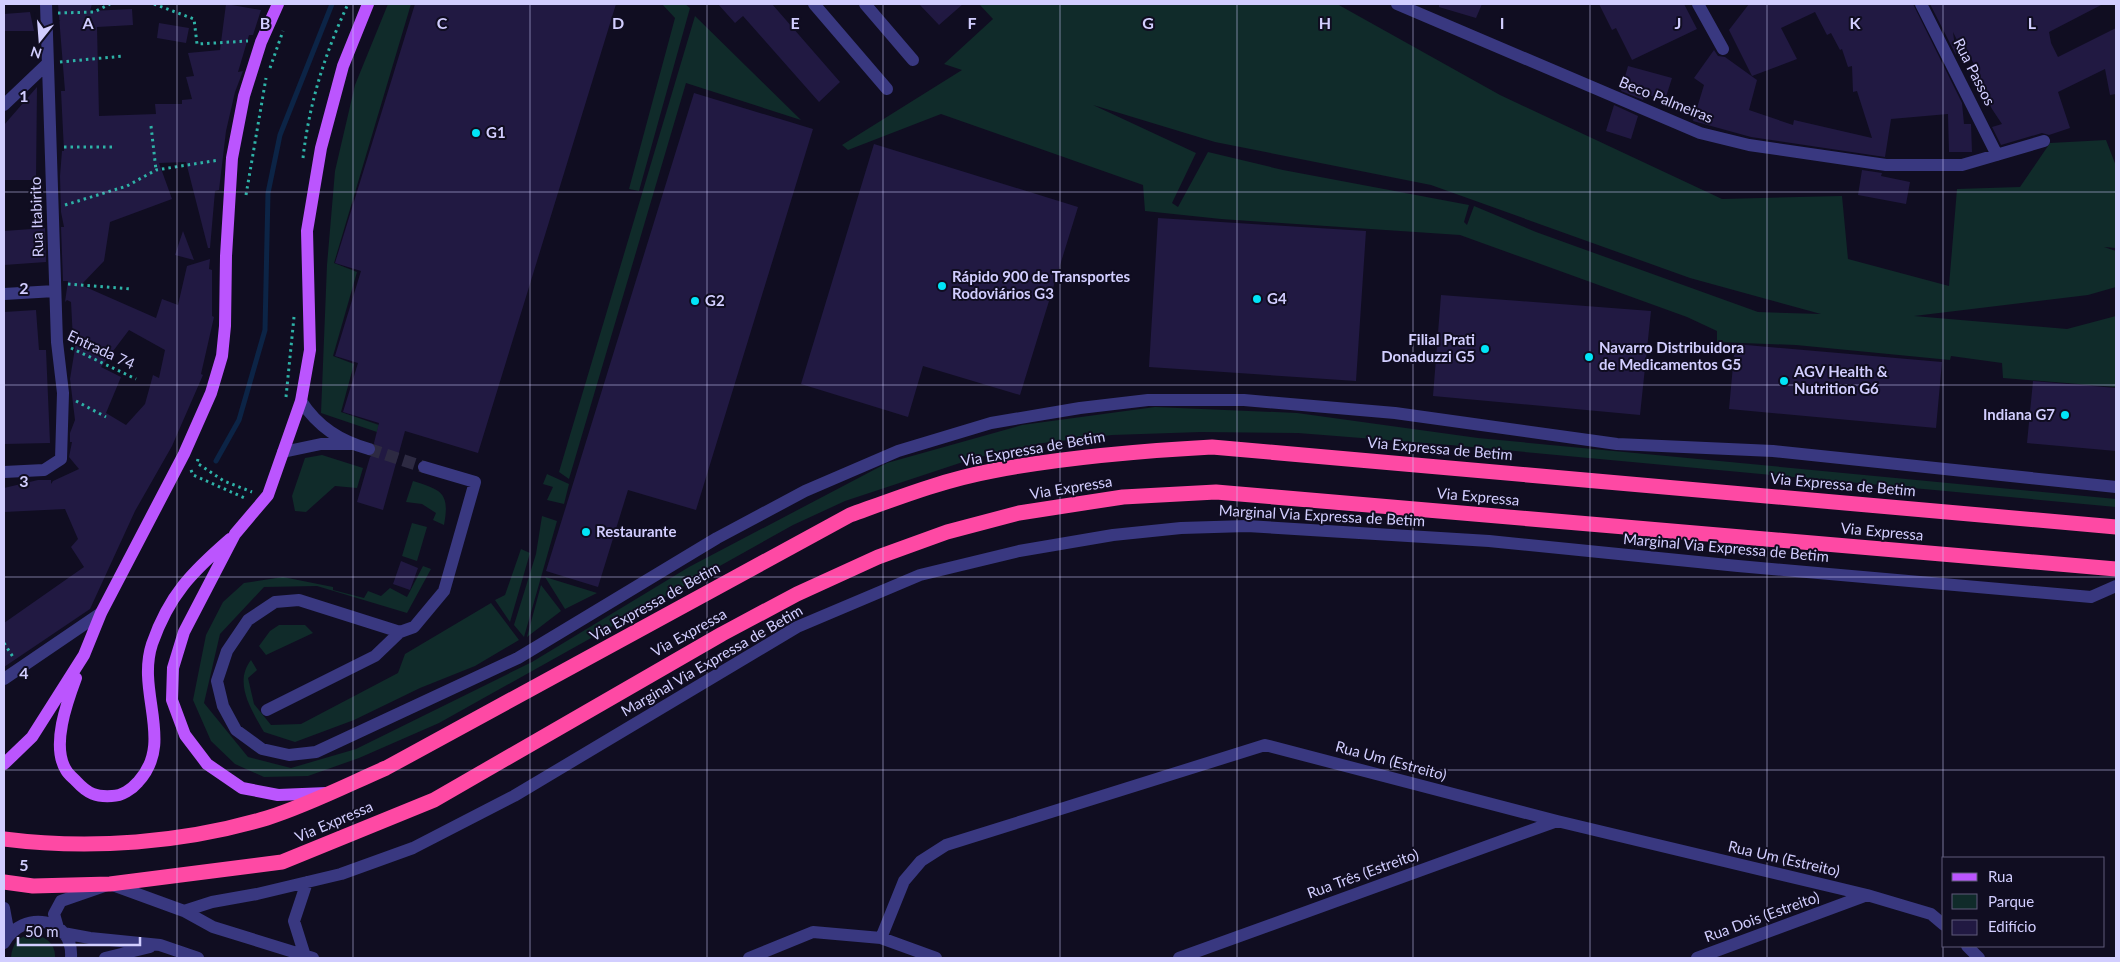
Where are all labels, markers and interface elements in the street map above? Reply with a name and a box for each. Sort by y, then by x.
text: A [81,13,94,32]
text: B [260,13,270,32]
text: C [437,13,448,32]
text: D [612,13,624,32]
text: E [790,13,800,32]
text: F [967,13,977,32]
text: G [1142,13,1154,32]
text: H [1319,13,1331,32]
text: I [1500,13,1504,32]
text: J [1675,13,1681,32]
text: K [1850,13,1862,32]
text: L [2028,13,2037,32]
north arrow [15,15,65,65]
street label: Rua Passos [1950,35,1999,108]
text: N [28,43,44,63]
street label: Beco Palmeiras [1617,72,1716,126]
text: 1 [19,86,29,105]
place label: G1 [486,123,506,141]
marker: G1 [470,127,482,139]
street label: Rua Itabirito [26,177,46,258]
place label: Rápido 900 de Transportes Rodoviários G3 [952,267,1131,302]
text: 2 [19,278,29,297]
marker: Rápido 900 de Transportes Rodoviários G3 [936,280,948,292]
place label: G4 [1267,289,1287,307]
place label: G2 [705,291,725,309]
marker: G4 [1251,293,1263,305]
marker: G2 [689,295,701,307]
street label: Entrada 74 [65,326,138,373]
place label: Filial Prati Donaduzzi G5 [1381,330,1475,365]
place label: Navarro Distribuidora de Medicamentos G5 [1599,338,1744,373]
marker: Filial Prati Donaduzzi G5 [1479,343,1491,355]
marker: Navarro Distribuidora de Medicamentos G5 [1583,351,1595,363]
place label: AGV Health & Nutrition G6 [1793,362,1888,397]
marker: AGV Health & Nutrition G6 [1778,375,1790,387]
place label: Indiana G7 [1983,405,2055,423]
marker: Indiana G7 [2059,409,2071,421]
street label: Via Expressa de Betim [959,426,1106,470]
street label: Via Expressa de Betim [1367,433,1514,463]
street label: Via Expressa de Betim [1770,469,1917,499]
text: 3 [19,471,29,490]
street label: Via Expressa [1028,472,1113,502]
street label: Via Expressa [1436,483,1520,509]
street label: Marginal Via Expressa de Betim [1218,501,1426,529]
street label: Via Expressa [1840,518,1924,544]
place label: Restaurante [596,522,676,540]
marker: Restaurante [580,526,592,538]
street label: Marginal Via Expressa de Betim [1622,529,1830,565]
street label: Via Expressa de Betim [587,559,723,645]
street label: Marginal Via Expressa de Betim [618,601,805,720]
street label: Via Expressa [648,605,730,661]
text: 4 [19,663,29,682]
street label: Rua Um (Estreito) [1334,737,1449,784]
street label: Via Expressa [292,797,375,846]
street label: Rua Um (Estreito) [1727,836,1842,880]
street label: Rua Três (Estreito) [1304,845,1421,902]
text: 5 [19,855,29,874]
legend [1942,857,2105,947]
text: Rua [1988,867,2013,885]
street label: Rua Dois (Estreito) [1702,887,1822,945]
text: Parque [1988,892,2034,910]
scale bar [18,914,140,946]
text: Edifício [1988,917,2036,935]
text: 50 m [25,922,59,940]

